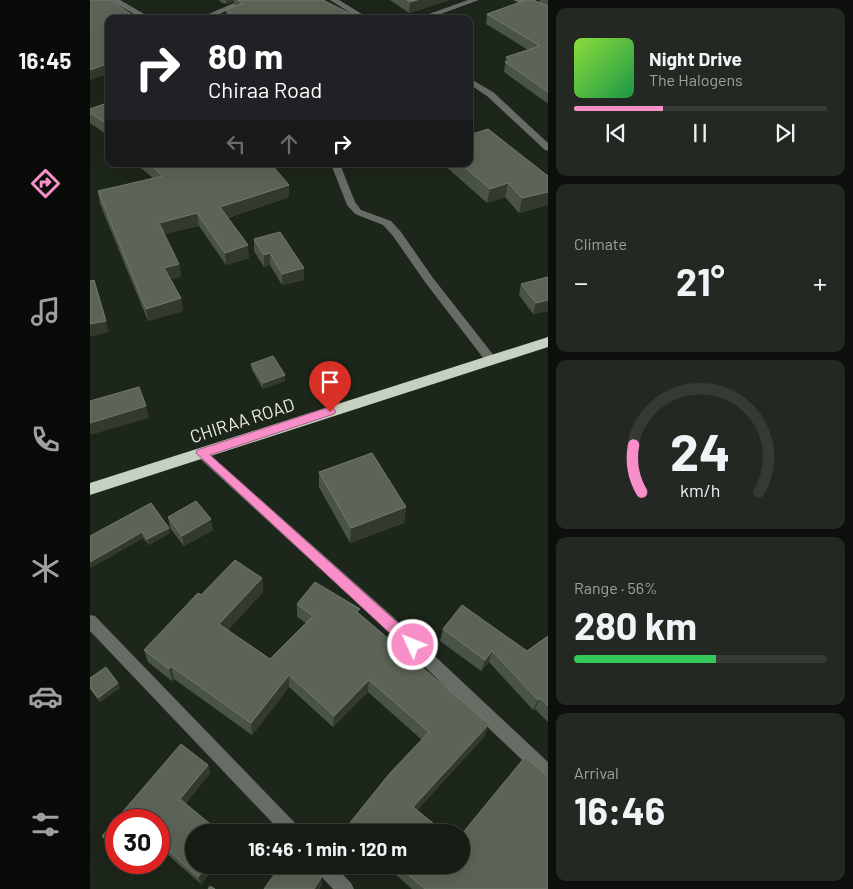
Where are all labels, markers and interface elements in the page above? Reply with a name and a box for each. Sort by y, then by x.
text: 80 m [208,34,283,76]
icon: right [125,35,190,100]
text: 16:45 [19,47,71,73]
text: Night Drive [649,47,742,70]
text: The Halogens [649,70,743,89]
text: Chiraa Road [208,76,322,102]
icon: previous [602,119,630,147]
icon: pause [686,119,714,147]
icon: next [771,119,799,147]
icon: left [222,130,250,158]
icon: ahead [275,130,303,158]
icon: right [328,130,356,158]
icon: directions [28,166,63,201]
text: Climate [574,234,627,253]
text: 21° [676,258,725,304]
text: − [574,265,588,299]
text: + [813,265,827,299]
icon: music [28,294,63,329]
pin [309,361,351,412]
icon: arrive [316,368,344,396]
street label: CHIRAA ROAD [187,393,297,447]
text: 24 [670,419,731,481]
icon: phone [28,422,63,457]
text: km/h [680,479,721,501]
icon: climate [28,551,63,586]
text: Range · 56% [574,578,657,597]
text: 280 km [574,602,697,648]
position arrow [386,618,438,670]
icon: car [28,679,63,714]
text: Arrival [574,763,619,782]
text: 16:46 [574,787,665,833]
icon: filters [28,807,63,842]
speed limit sign: 30 [105,809,170,874]
text: 16:46 · 1 min · 120 m [248,837,407,860]

